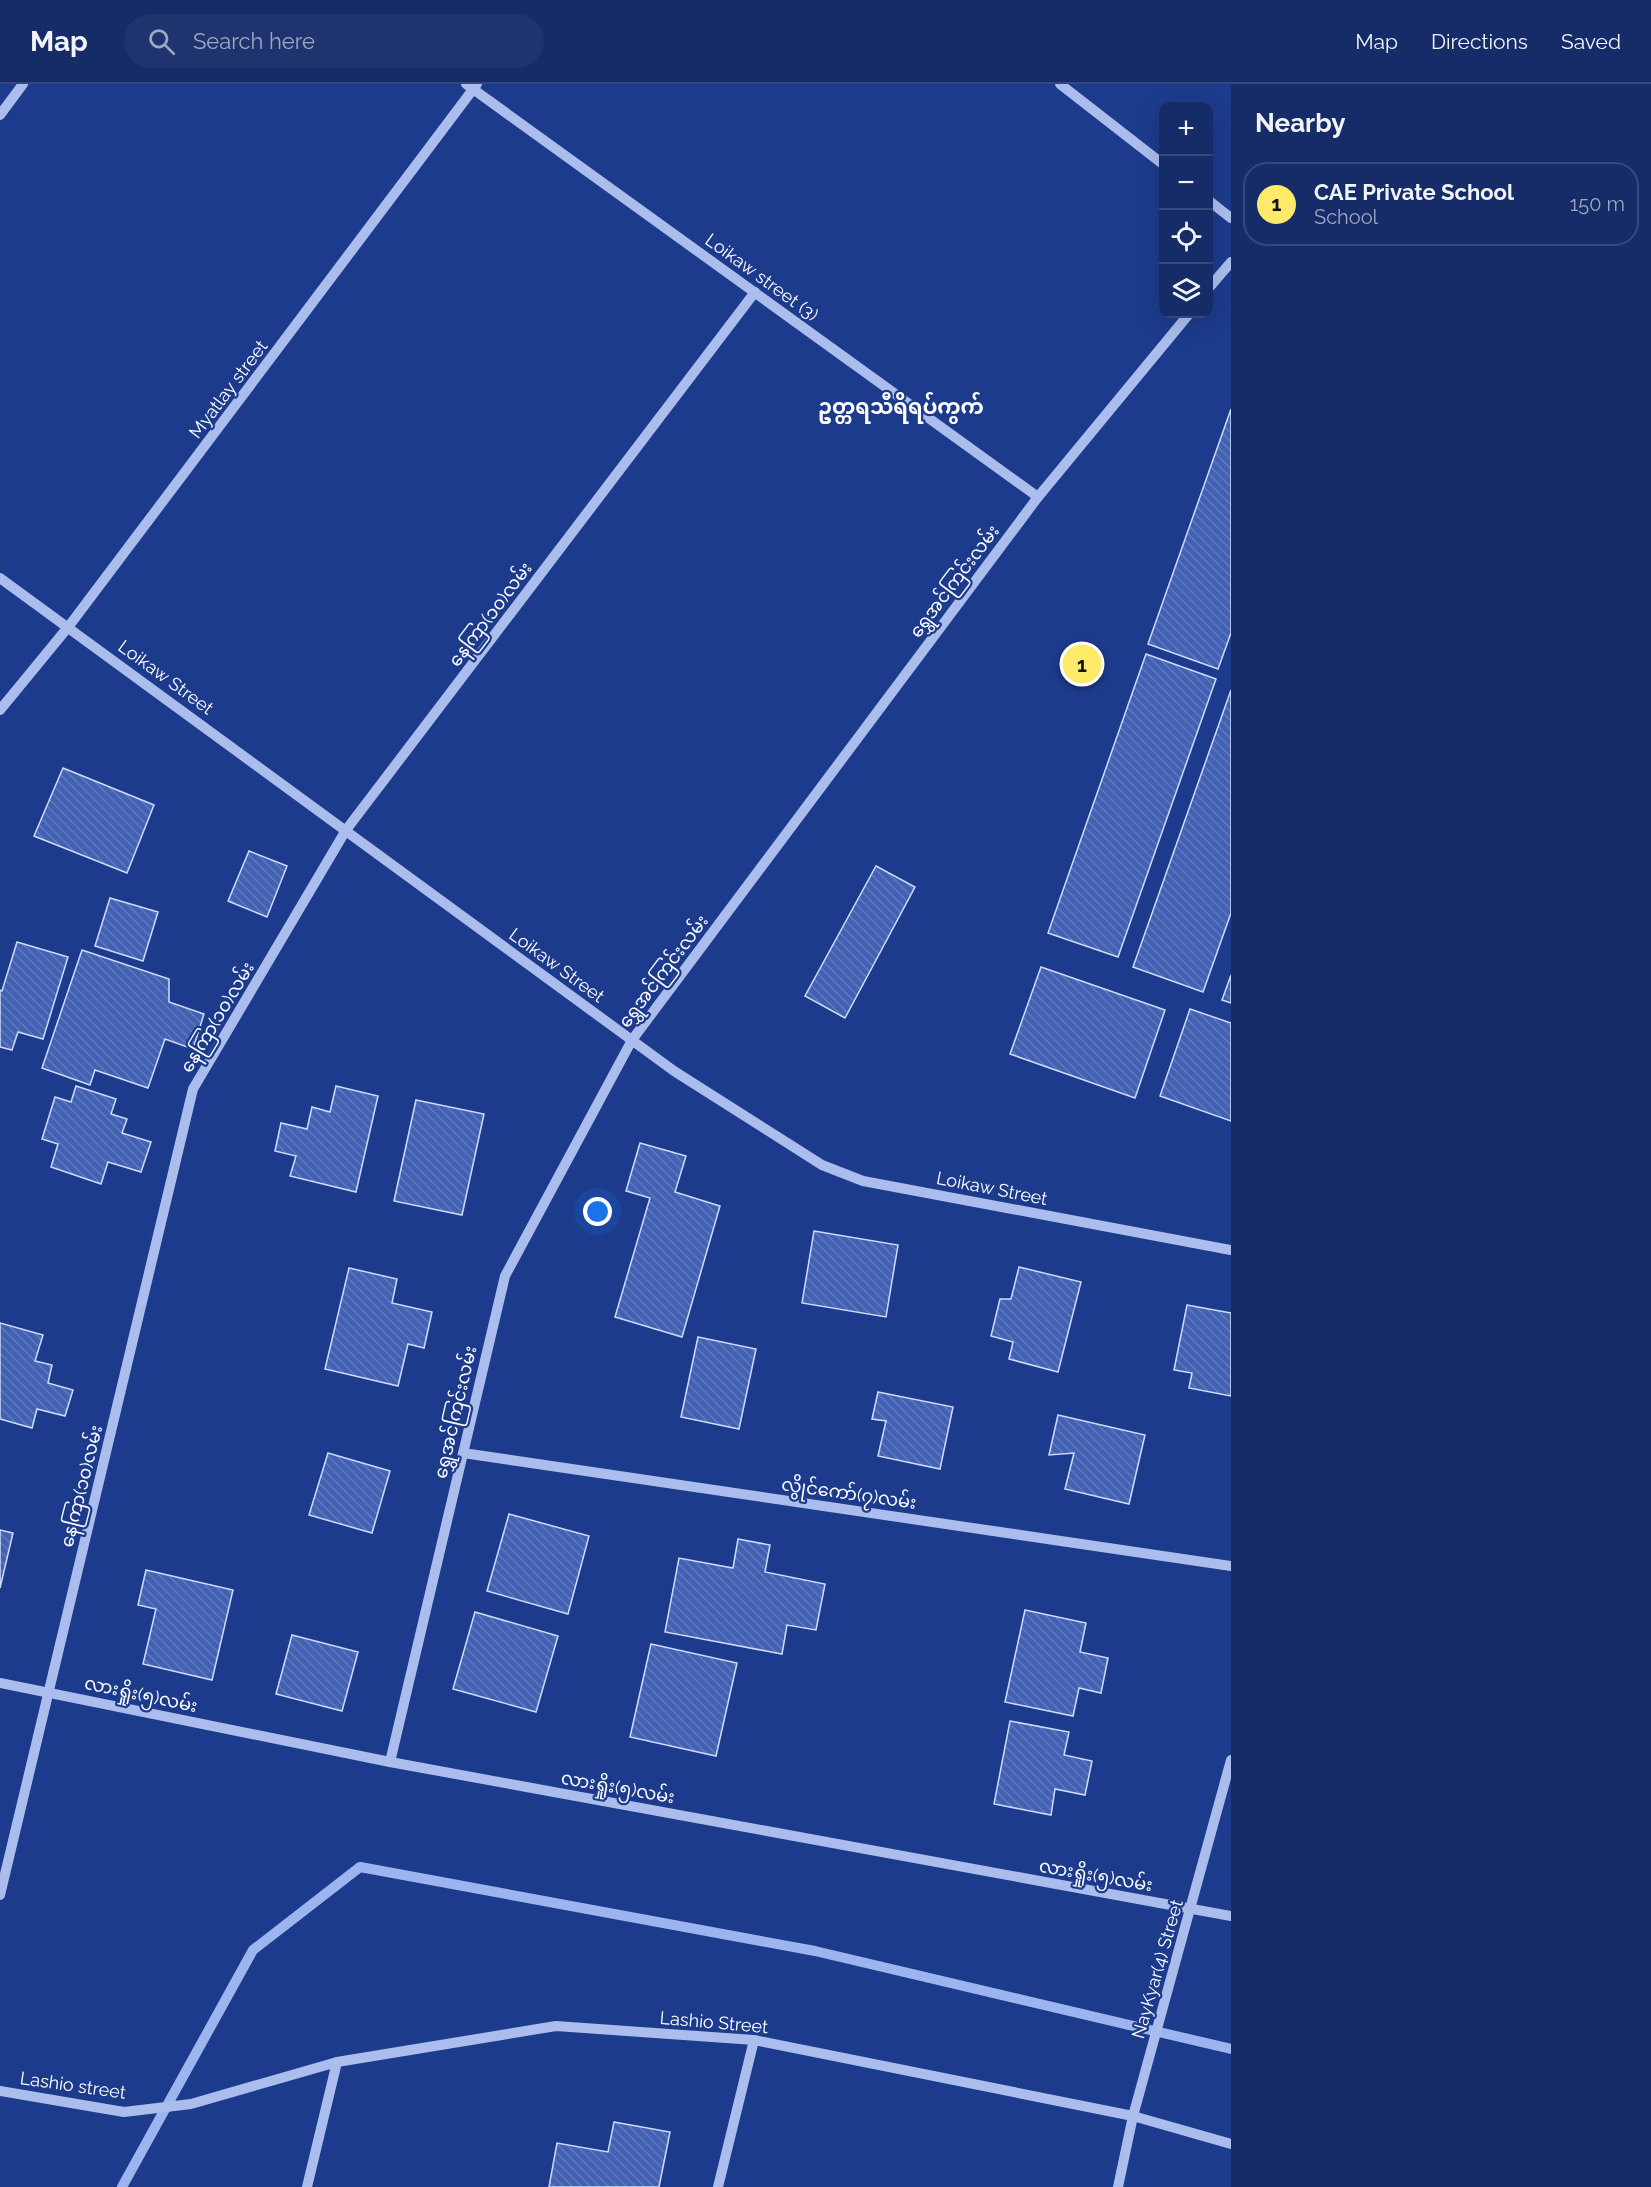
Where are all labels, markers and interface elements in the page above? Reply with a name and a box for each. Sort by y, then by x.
search box [124,14,544,68]
text: Map [30,25,88,58]
icon: search [145,25,178,58]
text: Search here [193,28,315,54]
text: Map [1355,29,1398,54]
text: Directions [1431,29,1528,54]
text: Saved [1561,29,1621,54]
map controls [1159,102,1213,318]
button: + [1159,102,1213,156]
text: Nearby [1255,108,1345,138]
button: − [1159,156,1213,210]
text: CAE Private School [1314,179,1514,205]
text: 1 [1272,192,1281,216]
text: 150 m [1570,192,1625,216]
text: School [1314,205,1378,229]
button: locate [1159,210,1213,264]
street label: Loikaw street (3) [701,229,823,325]
button: layers [1159,264,1213,318]
street label: Myatlay street [184,336,272,442]
district label: ဥတ္တရသီရိရပ်ကွက် [818,391,984,424]
street label: ရွှေအင်ကြင်းလမ်း [903,519,1007,644]
street label: နေကြာ(၁၀)လမ်း [442,556,540,673]
street label: Loikaw Street [114,635,218,719]
pin: 1 [1062,642,1102,686]
street label: ရွှေအင်ကြင်းလမ်း [612,909,716,1034]
street label: Loikaw Street [505,923,609,1007]
street label: နေကြာ(၁၀)လမ်း [174,957,263,1079]
street label: Loikaw Street [935,1167,1049,1209]
your location [583,1197,612,1226]
street label: ရွှေအင်ကြင်းလမ်း [428,1343,485,1481]
street label: နေကြာ(၁၀)လမ်း [54,1422,111,1550]
street label: လွိုင်ကော်(၇)လမ်း [779,1470,918,1518]
street label: လားရှိုး(၅)လမ်း [82,1669,200,1721]
street label: လားရှိုး(၅)လမ်း [559,1764,677,1812]
street label: လားရှိုး(၅)လမ်း [1037,1852,1155,1900]
street label: NayKyar(4) Street [1127,1897,1187,2041]
street label: Lashio Street [659,2007,769,2037]
street label: Lashio street [19,2067,127,2103]

